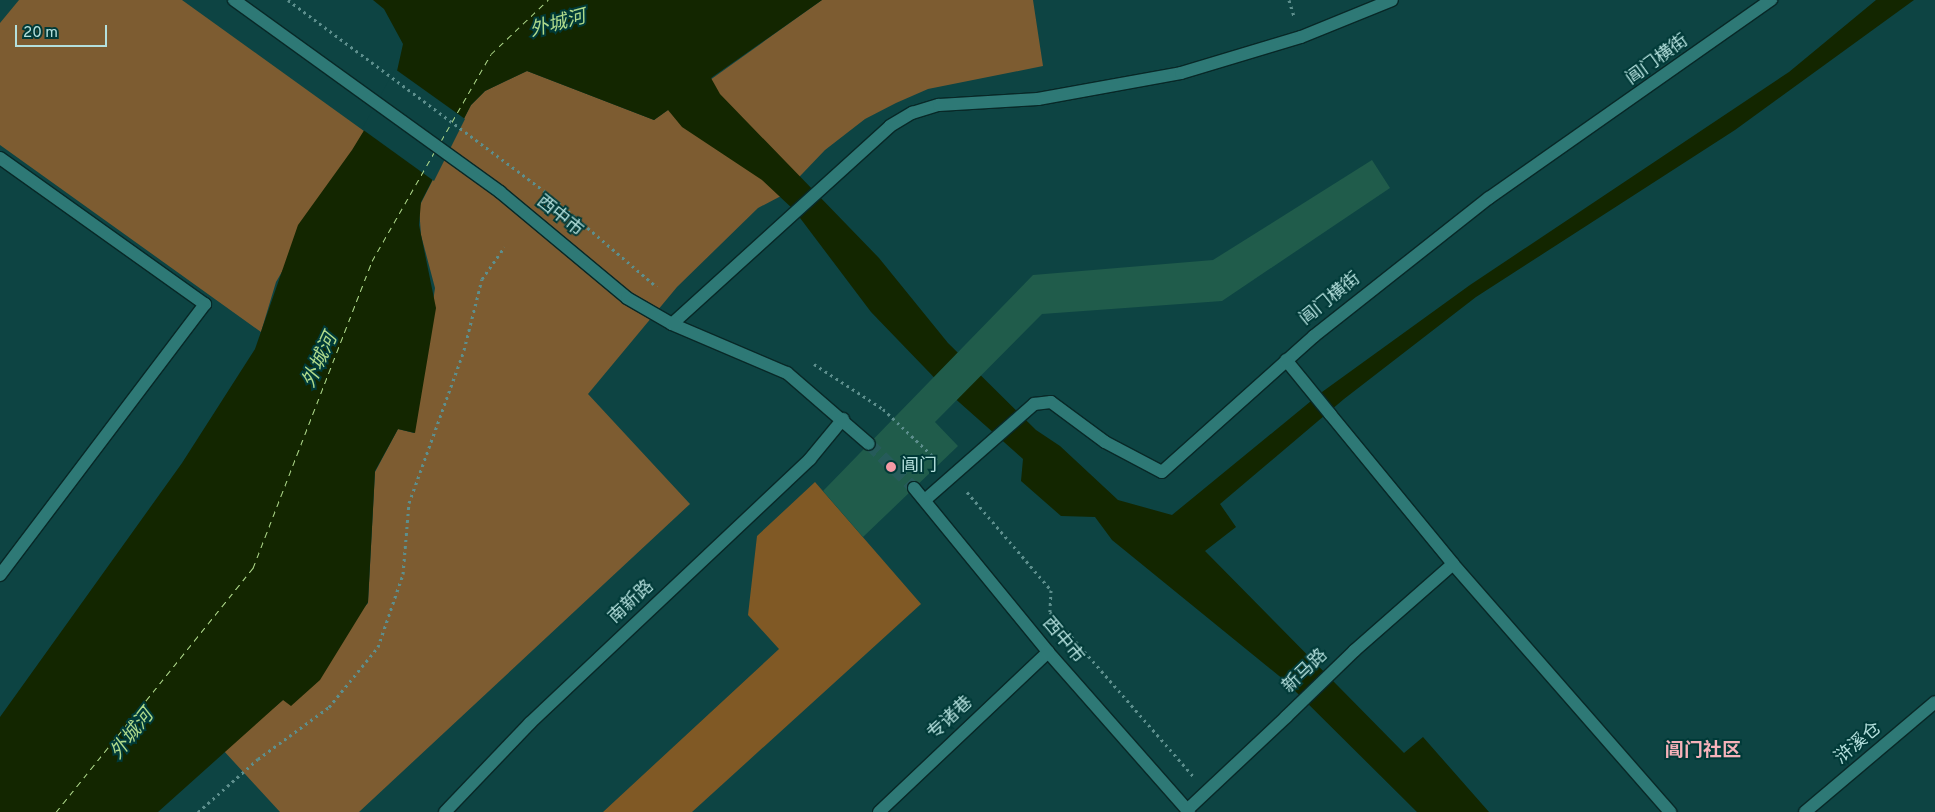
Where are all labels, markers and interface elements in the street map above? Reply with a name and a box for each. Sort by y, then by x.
water label: 外城河 [528,7,588,43]
scale bar [18,15,110,47]
text: 20 m [23,24,58,43]
street label: 阊门横街 [1623,31,1693,91]
street label: 西中市 [531,192,587,242]
street label: 阊门横街 [1296,269,1366,331]
water label: 外城河 [299,330,343,392]
place label: 阊门 [901,456,937,478]
marker: 阊门 [885,461,897,473]
street label: 南新路 [605,577,659,629]
street label: 西中市 [1036,613,1088,669]
street label: 新马路 [1279,645,1333,699]
street label: 专诸巷 [924,693,978,745]
water label: 外城河 [106,706,160,764]
street label: 浒溪仓 [1831,718,1887,770]
district label: 阊门社区 [1665,741,1741,763]

